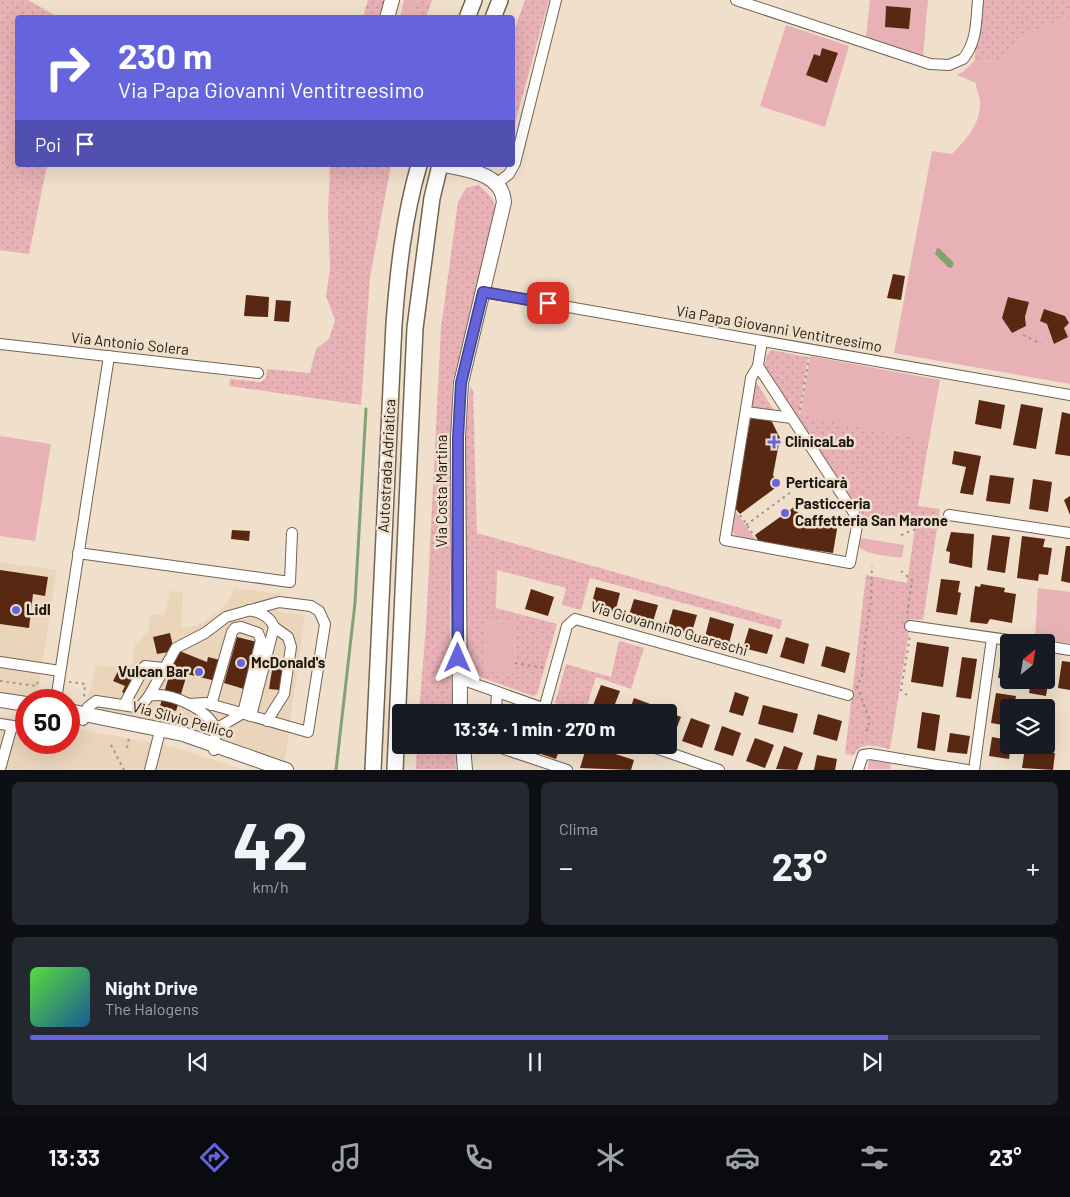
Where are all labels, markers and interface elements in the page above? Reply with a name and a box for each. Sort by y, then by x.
text: 230 m [118,34,212,76]
icon: right [35,35,100,100]
text: Via Papa Giovanni Ventitreesimo [118,76,424,102]
icon: arrive [71,130,99,158]
text: Poi [35,133,61,156]
pin [527,282,569,324]
icon: arrive [534,289,562,317]
street label: Via Papa Giovanni Ventitreesimo [675,301,884,355]
street label: Via Antonio Solera [70,328,190,358]
street label: Autostrada Adriatica [374,399,398,533]
place label: ClinicaLab [785,432,855,450]
street label: Via Costa Martina [432,434,450,548]
marker: ClinicaLab [767,435,781,449]
place label: Perticarà [786,473,848,491]
marker: Perticarà [770,477,782,489]
place label: Pasticceria Caffetteria San Marone [795,494,948,529]
marker: Pasticceria Caffetteria San Marone [779,507,791,519]
street label: Via Giovannino Guareschi [588,597,750,659]
place label: Lidl [26,600,51,618]
marker: Lidl [10,604,22,616]
position arrow [431,631,483,683]
north arrow [1000,634,1055,689]
map controls [1000,634,1055,754]
place label: McDonald's [251,653,326,671]
marker: McDonald's [235,657,247,669]
place label: Vulcan Bar [118,662,189,680]
marker: Vulcan Bar [193,666,205,678]
speed limit sign: 50 [15,689,80,754]
street label: Via Silvio Pellico [130,697,236,741]
button: layers [1000,699,1055,754]
text: 13:34 · 1 min · 270 m [454,717,615,740]
text: 42 [233,805,308,883]
text: Clima [559,819,598,838]
text: 23° [772,843,827,889]
text: − [559,850,573,884]
text: + [1026,850,1040,884]
text: km/h [252,877,289,896]
text: Night Drive [105,976,198,999]
text: The Halogens [105,999,199,1018]
icon: previous [184,1048,212,1076]
icon: pause [521,1048,549,1076]
icon: next [858,1048,886,1076]
icon: directions [197,1140,232,1175]
icon: music [329,1140,364,1175]
icon: phone [461,1140,496,1175]
icon: climate [593,1140,628,1175]
icon: car [725,1140,760,1175]
icon: filters [857,1140,892,1175]
text: 13:33 [49,1144,100,1170]
text: 23° [989,1144,1021,1170]

